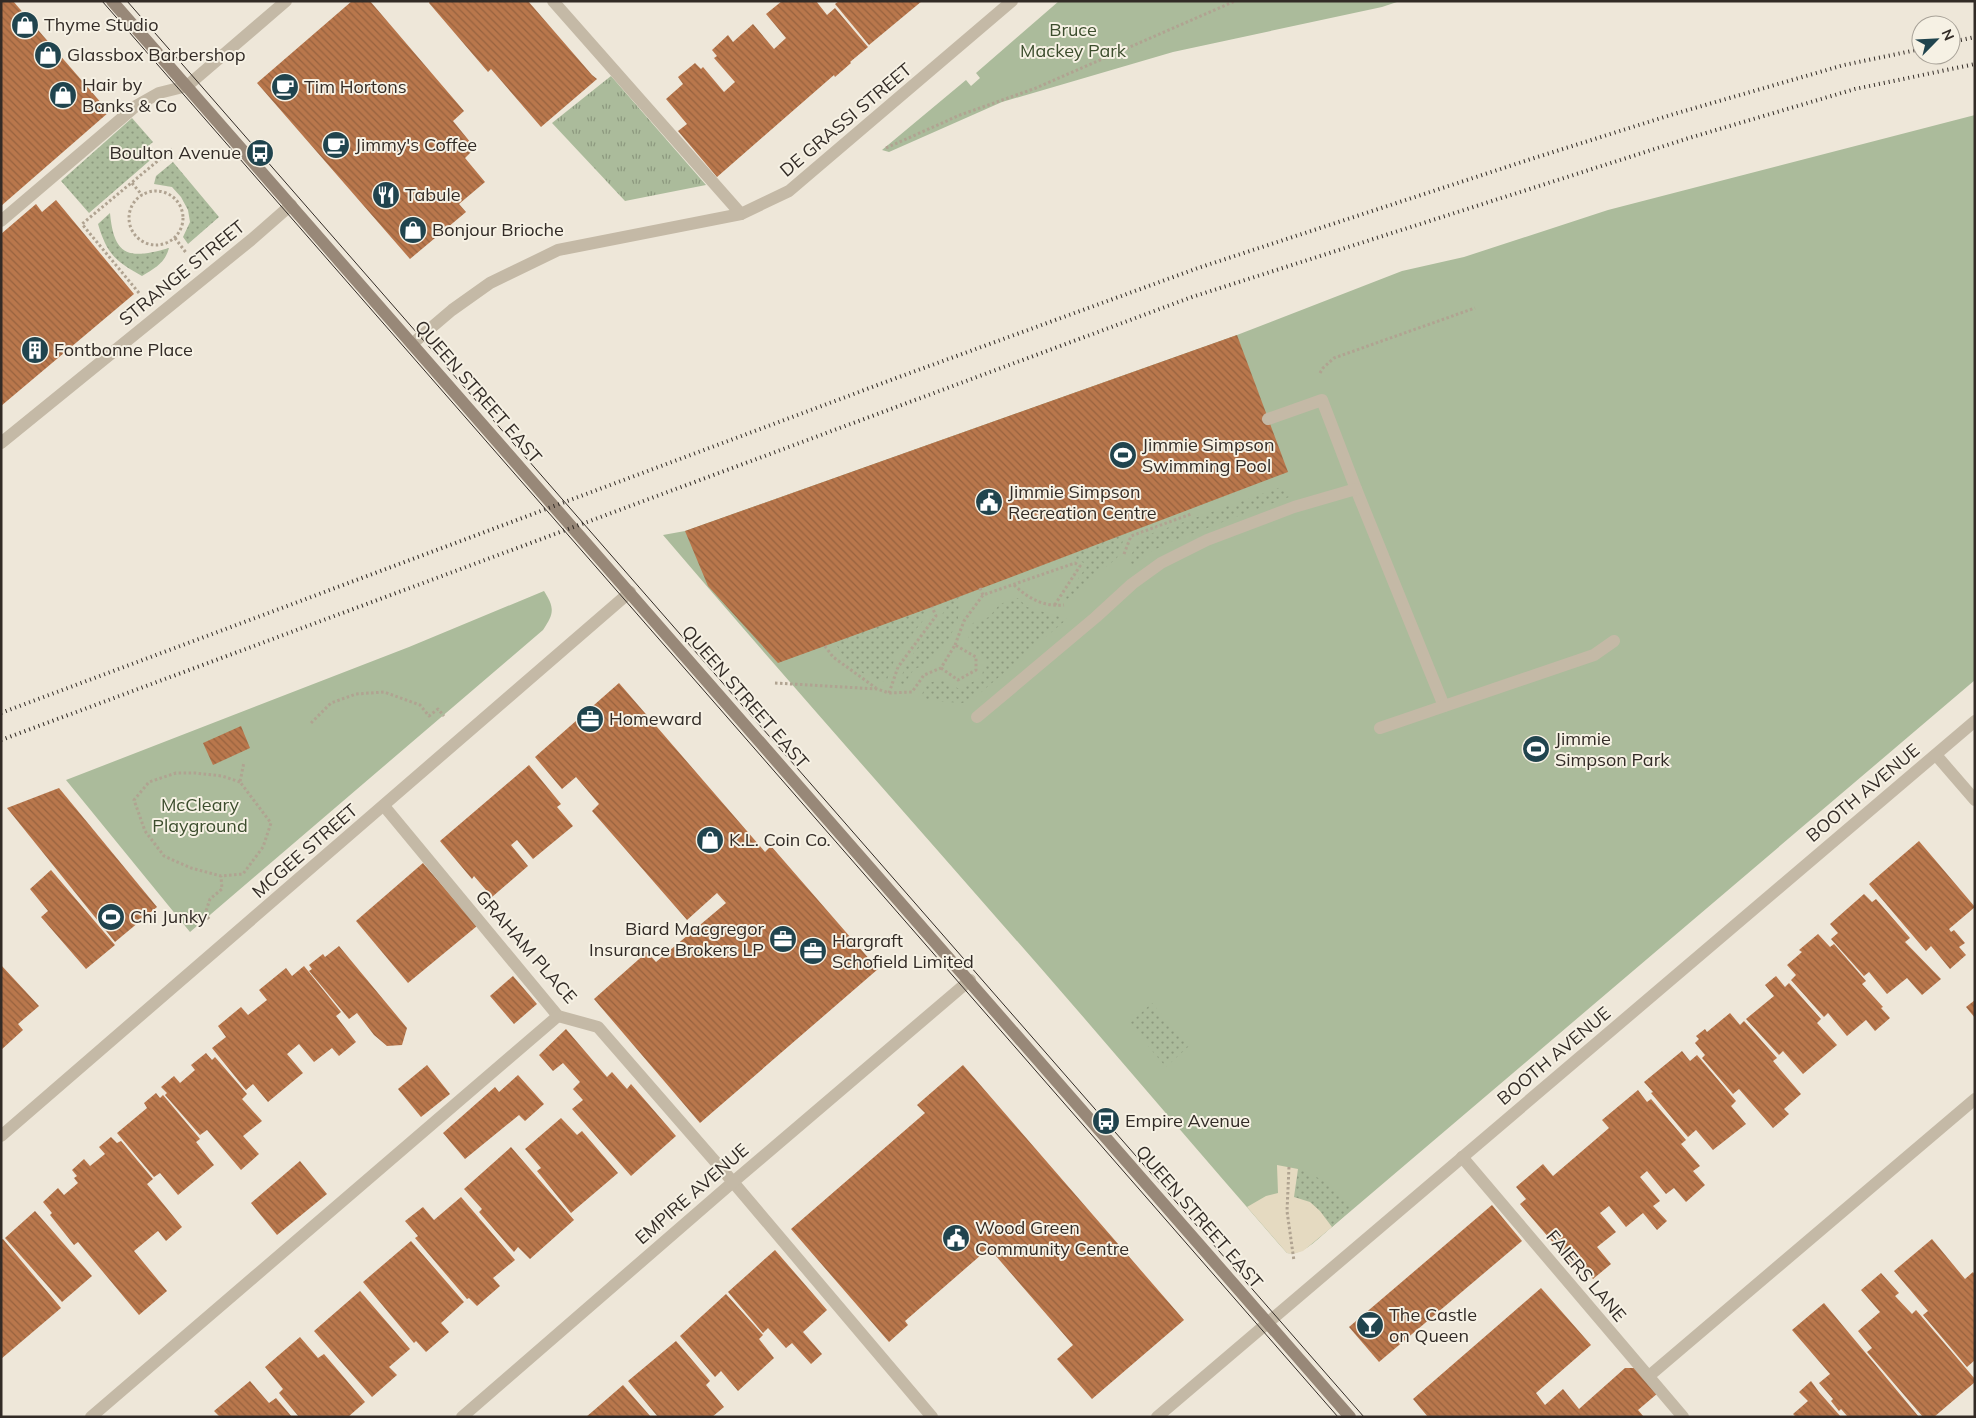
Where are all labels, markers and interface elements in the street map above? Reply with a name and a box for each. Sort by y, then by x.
shop icon: Thyme Studio [10,10,40,40]
place label: Thyme Studio [44,13,158,36]
north arrow [1911,15,1961,65]
park label: Bruce Mackey Park [1020,18,1127,62]
text: N [1938,26,1958,43]
shop icon: Glassbox Barbershop [33,40,63,70]
place label: Glassbox Barbershop [67,43,245,66]
street label: DE GRASSI STREET [775,58,916,181]
cafe icon: Tim Hortons [270,72,300,102]
place label: Hair by Banks & Co [82,73,177,117]
place label: Tim Hortons [304,75,407,98]
shop icon: Hair by Banks & Co [48,80,78,110]
cafe icon: Jimmy's Coffee [321,130,351,160]
place label: Jimmy's Coffee [355,133,477,156]
bus stop icon: Boulton Avenue [245,138,275,168]
place label: Boulton Avenue [109,141,241,164]
restaurant icon: Tabule [371,180,401,210]
place label: Tabule [405,183,461,206]
street label: STRANGE STREET [114,215,249,330]
shop icon: Bonjour Brioche [398,215,428,245]
place label: Bonjour Brioche [432,218,564,241]
street label: QUEEN STREET EAST [410,315,547,468]
building icon: Fontbonne Place [20,335,50,365]
place label: Fontbonne Place [54,338,193,361]
place label: Jimmie Simpson Swimming Pool [1142,433,1274,477]
sports icon: Jimmie Simpson Swimming Pool [1108,440,1138,470]
place label: Jimmie Simpson Recreation Centre [1008,480,1157,524]
public building icon: Jimmie Simpson Recreation Centre [974,487,1004,517]
street label: QUEEN STREET EAST [677,620,814,773]
office icon: Homeward [575,704,605,734]
place label: Homeward [609,707,702,730]
place label: Jimmie Simpson Park [1555,727,1670,771]
sports icon: Jimmie Simpson Park [1521,734,1551,764]
street label: BOOTH AVENUE [1801,738,1924,847]
park label: McCleary Playground [152,793,248,837]
street label: MCGEE STREET [247,798,362,903]
shop icon: K.L. Coin Co. [695,825,725,855]
place label: K.L. Coin Co. [729,828,831,851]
street label: GRAHAM PLACE [471,885,582,1008]
sports icon: Chi Junky [96,902,126,932]
place label: Chi Junky [130,905,208,928]
place label: Biard Macgregor Insurance Brokers LP [589,917,764,961]
office icon: Biard Macgregor Insurance Brokers LP [768,924,798,954]
place label: Hargraft Schofield Limited [832,929,974,973]
office icon: Hargraft Schofield Limited [798,936,828,966]
street label: BOOTH AVENUE [1492,1001,1615,1110]
bus stop icon: Empire Avenue [1091,1106,1121,1136]
place label: Empire Avenue [1125,1109,1250,1132]
street label: EMPIRE AVENUE [630,1138,753,1249]
street label: QUEEN STREET EAST [1131,1140,1268,1293]
place label: Wood Green Community Centre [975,1216,1129,1260]
public building icon: Wood Green Community Centre [941,1223,971,1253]
street label: FAIERS LANE [1541,1225,1631,1326]
place label: The Castle on Queen [1389,1303,1477,1347]
bar icon: The Castle on Queen [1355,1310,1385,1340]

